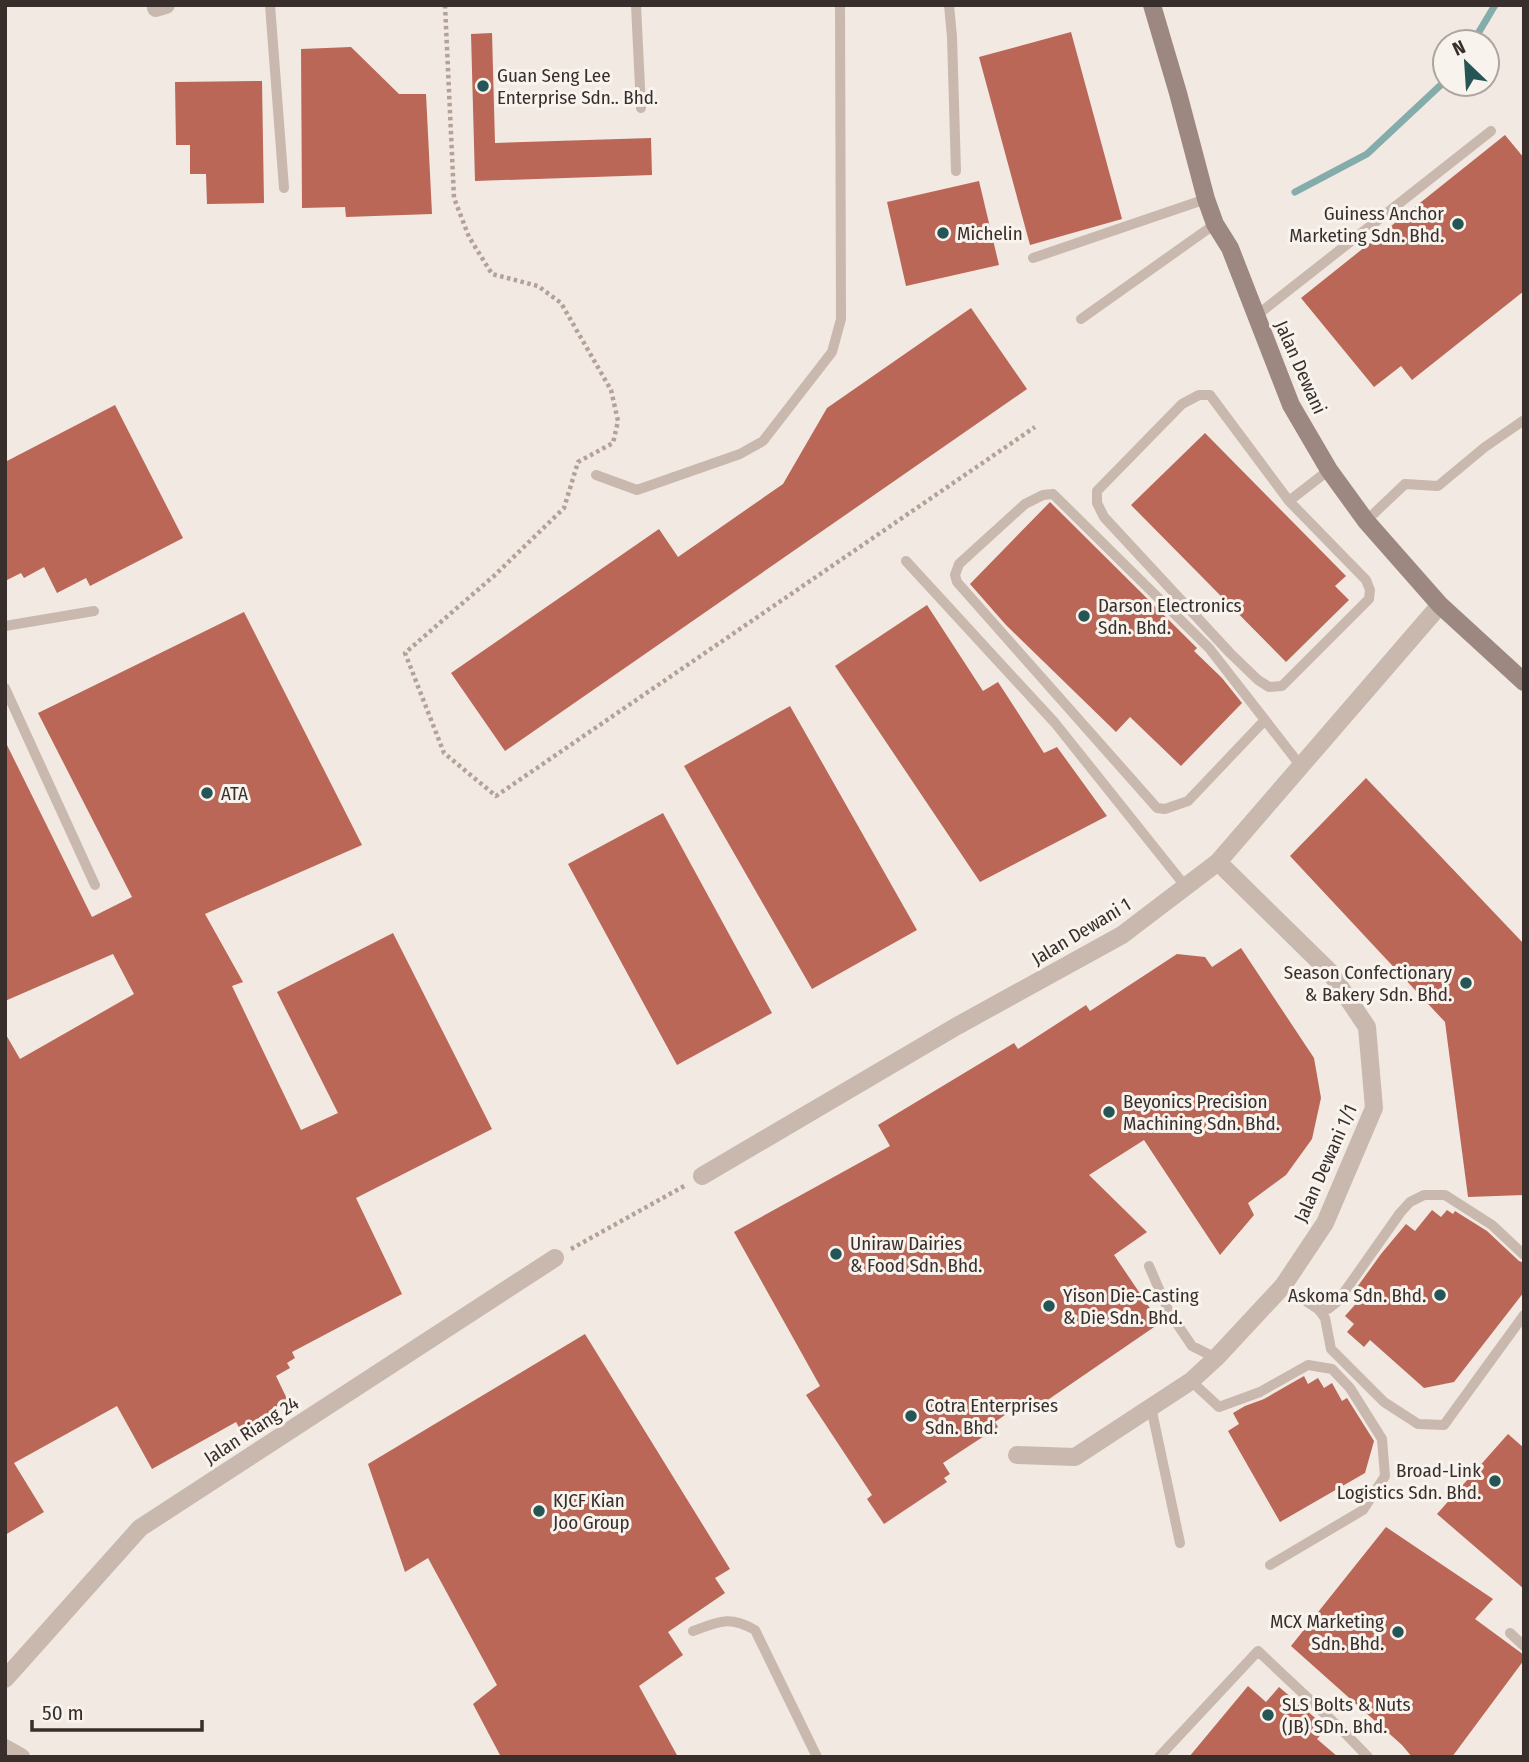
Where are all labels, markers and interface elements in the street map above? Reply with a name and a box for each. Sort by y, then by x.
north arrow [1431,28,1501,98]
text: N [1449,35,1469,61]
place label: Guan Seng Lee Enterprise Sdn.. Bhd. [497,64,658,109]
marker: Guan Seng Lee Enterprise Sdn.. Bhd. [475,78,491,94]
place label: Guiness Anchor Marketing Sdn. Bhd. [1289,202,1444,247]
marker: Guiness Anchor Marketing Sdn. Bhd. [1450,216,1466,232]
place label: Michelin [957,222,1023,245]
marker: Michelin [935,225,951,241]
street label: Jalan Dewani [1270,317,1331,417]
place label: Darson Electronics Sdn. Bhd. [1098,594,1242,639]
marker: Darson Electronics Sdn. Bhd. [1076,608,1092,624]
place label: ATA [221,782,248,805]
marker: ATA [199,785,215,801]
street label: Jalan Dewani 1 [1027,893,1135,970]
place label: Season Confectionary & Bakery Sdn. Bhd. [1284,961,1453,1006]
marker: Season Confectionary & Bakery Sdn. Bhd. [1458,975,1474,991]
place label: Beyonics Precision Machining Sdn. Bhd. [1123,1090,1280,1135]
street label: Jalan Dewani 1/1 [1289,1101,1362,1226]
marker: Beyonics Precision Machining Sdn. Bhd. [1101,1104,1117,1120]
place label: Uniraw Dairies & Food Sdn. Bhd. [850,1232,982,1277]
marker: Uniraw Dairies & Food Sdn. Bhd. [828,1246,844,1262]
place label: Yison Die-Casting & Die Sdn. Bhd. [1063,1284,1199,1329]
place label: Askoma Sdn. Bhd. [1288,1284,1426,1307]
marker: Askoma Sdn. Bhd. [1432,1287,1448,1303]
marker: Yison Die-Casting & Die Sdn. Bhd. [1041,1298,1057,1314]
street label: Jalan Riang 24 [200,1391,303,1469]
place label: Cotra Enterprises Sdn. Bhd. [925,1394,1058,1439]
marker: Cotra Enterprises Sdn. Bhd. [903,1408,919,1424]
place label: Broad-Link Logistics Sdn. Bhd. [1337,1459,1481,1504]
marker: Broad-Link Logistics Sdn. Bhd. [1487,1473,1503,1489]
place label: KJCF Kian Joo Group [553,1489,630,1534]
marker: KJCF Kian Joo Group [531,1503,547,1519]
place label: MCX Marketing Sdn. Bhd. [1270,1610,1384,1655]
marker: MCX Marketing Sdn. Bhd. [1390,1624,1406,1640]
scale bar [32,1688,201,1732]
place label: SLS Bolts & Nuts (JB) SDn. Bhd. [1282,1693,1411,1738]
text: 50 m [42,1700,84,1726]
marker: SLS Bolts & Nuts (JB) SDn. Bhd. [1260,1707,1276,1723]

